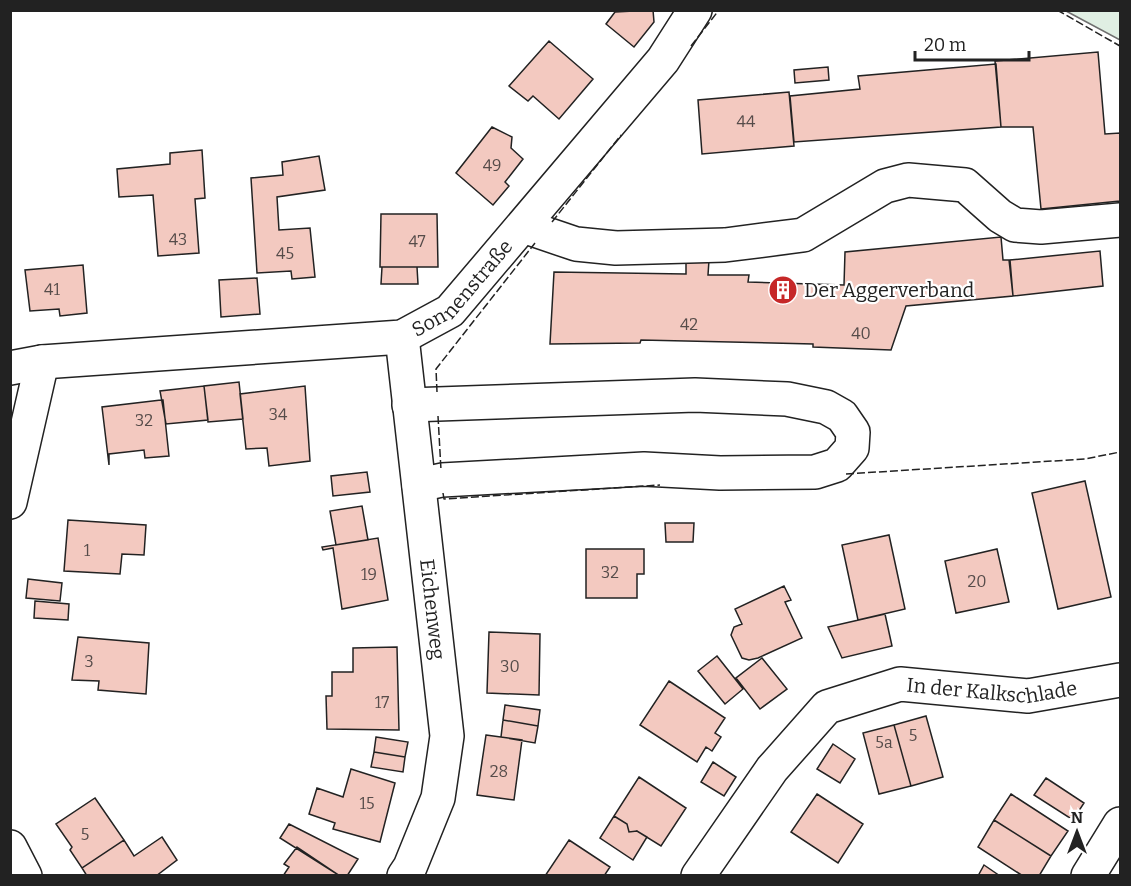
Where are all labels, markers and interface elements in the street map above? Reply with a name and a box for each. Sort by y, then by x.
scale bar [915,24,1029,62]
text: 20 m [924,34,966,56]
house number: 44 [737,112,756,131]
house number: 49 [483,156,501,175]
house number: 43 [169,230,187,249]
house number: 47 [408,232,426,251]
street label: Sonnenstraße [407,235,517,342]
house number: 45 [276,244,294,263]
building icon: Der Aggerverband [767,274,799,306]
place label: Der Aggerverband [804,278,975,302]
house number: 41 [44,280,60,299]
house number: 42 [680,315,698,334]
house number: 40 [851,324,871,343]
house number: 34 [269,405,288,424]
house number: 32 [135,411,153,430]
house number: 1 [84,541,91,560]
street label: Eichenweg [415,558,450,661]
house number: 32 [601,563,619,582]
house number: 19 [361,565,377,584]
house number: 20 [968,572,986,591]
house number: 3 [84,652,94,671]
house number: 30 [500,657,520,676]
street label: In der Kalkschlade [906,673,1079,708]
house number: 17 [375,693,389,712]
house number: 5 [909,726,917,745]
house number: 5a [875,733,893,752]
house number: 28 [490,762,508,781]
house number: 15 [359,794,375,813]
north arrow [1047,802,1107,862]
text: N [1071,808,1083,827]
house number: 5 [81,825,89,844]

